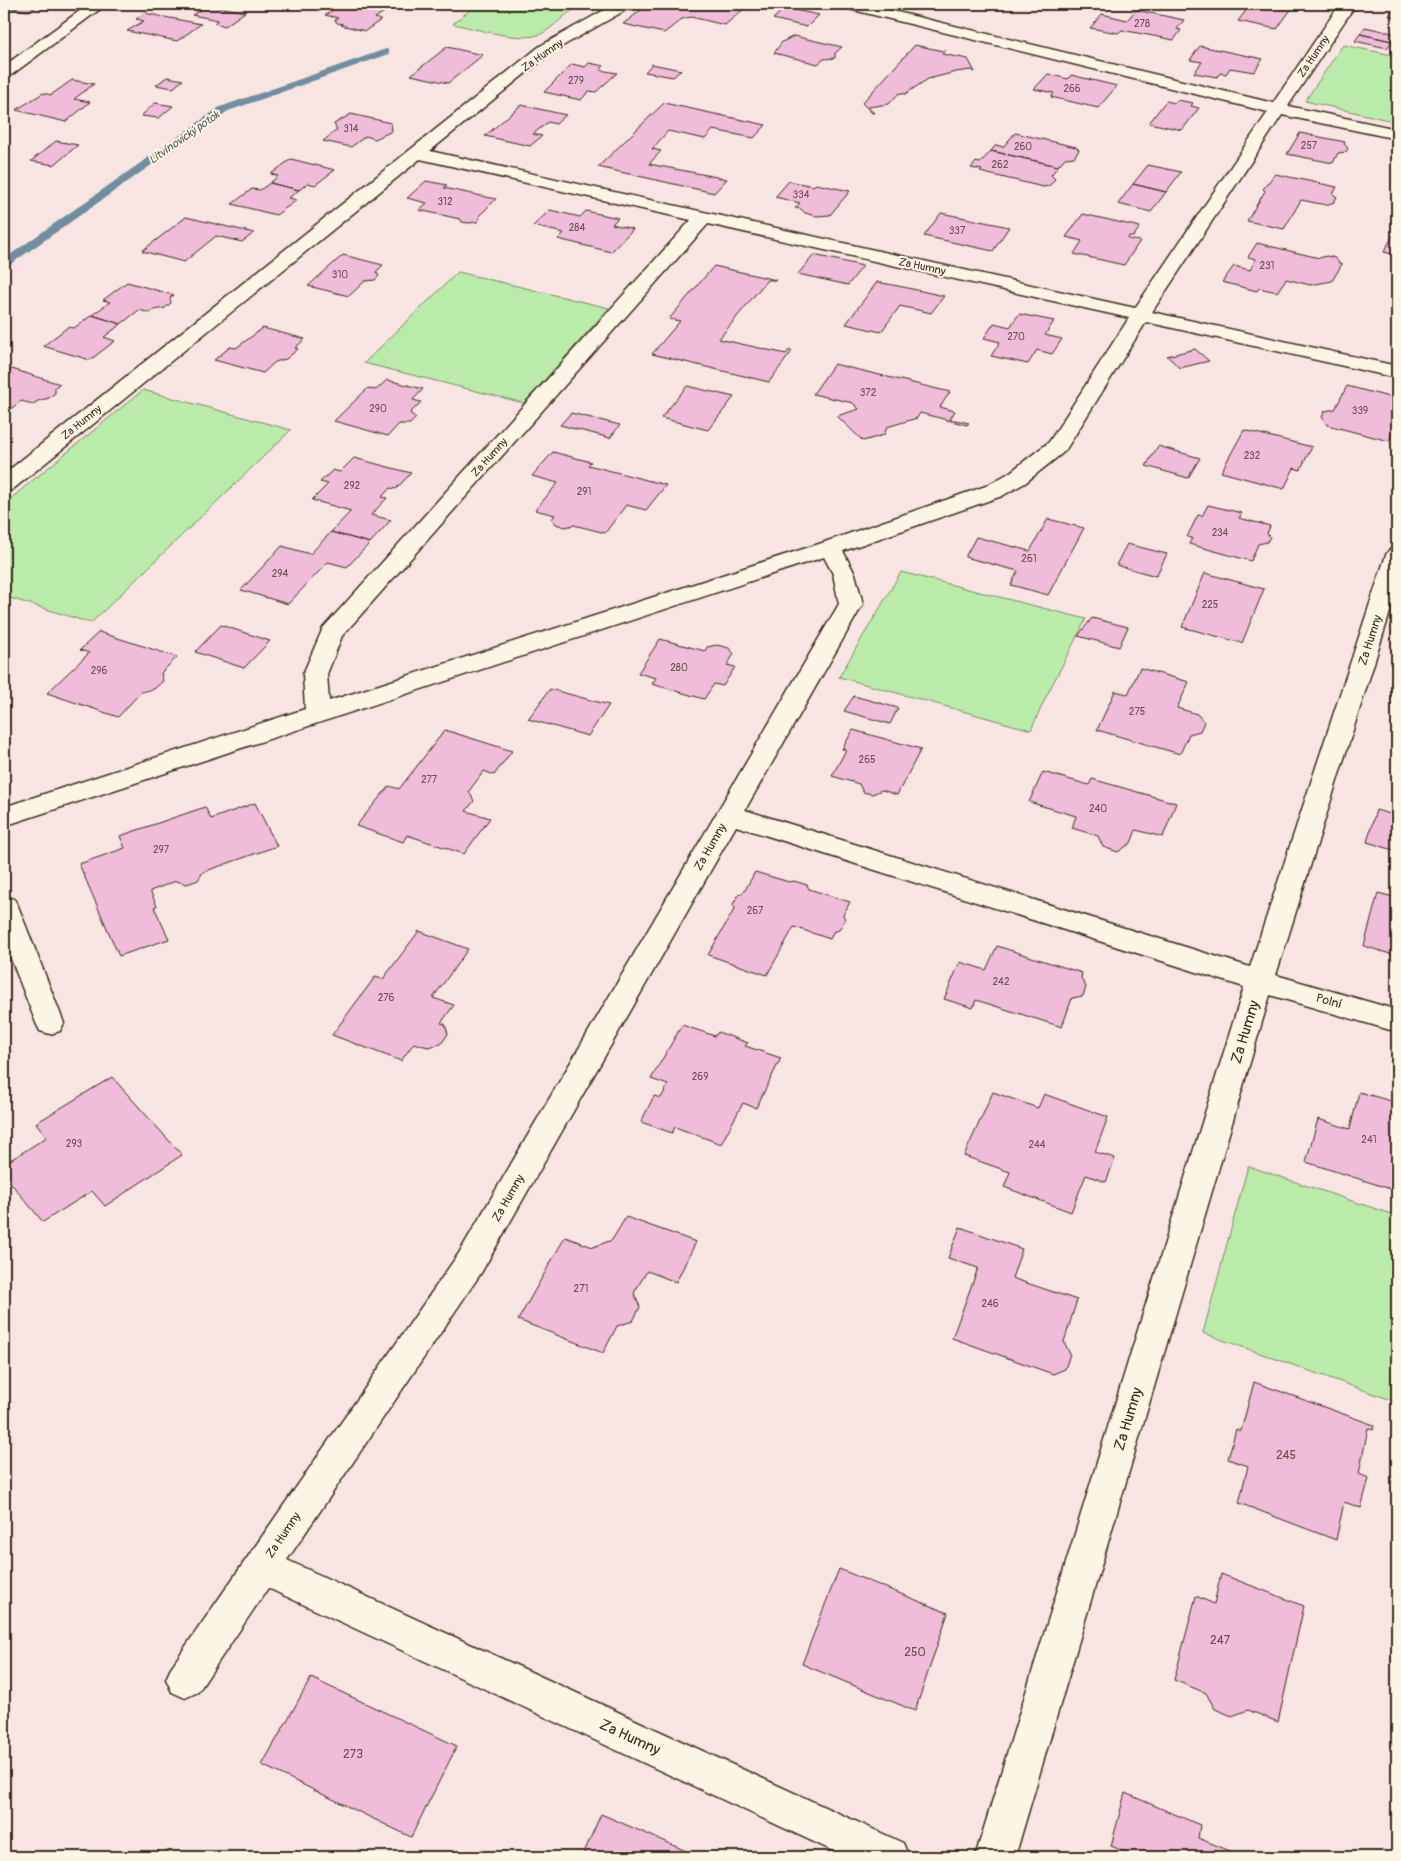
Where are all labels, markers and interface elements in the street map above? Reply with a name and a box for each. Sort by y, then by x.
house number: 278 [1134,18,1150,30]
street label: Za Humny [1295,33,1332,80]
street label: Za Humny [519,36,566,74]
house number: 279 [568,75,584,87]
house number: 266 [1063,83,1081,95]
water label: Litvínovický potok [146,107,223,167]
house number: 314 [343,123,359,135]
house number: 257 [1301,140,1318,152]
house number: 260 [1014,141,1032,153]
house number: 262 [992,159,1009,171]
house number: 334 [793,189,810,201]
house number: 312 [437,196,453,208]
house number: 284 [569,222,585,234]
house number: 337 [949,225,966,237]
street label: Za Humny [897,255,947,278]
house number: 231 [1260,260,1274,272]
house number: 310 [332,269,348,281]
house number: 270 [1007,331,1025,343]
house number: 372 [860,387,877,399]
street label: Za Humny [59,402,104,442]
house number: 290 [369,403,387,415]
house number: 339 [1352,405,1368,417]
street label: Za Humny [469,435,510,479]
house number: 232 [1244,450,1261,462]
house number: 292 [344,480,361,492]
house number: 291 [577,486,591,498]
house number: 234 [1212,527,1229,539]
house number: 261 [1021,553,1037,565]
house number: 294 [272,568,288,580]
house number: 225 [1202,599,1218,611]
street label: Za Humny [1355,613,1386,667]
house number: 280 [670,662,688,674]
house number: 296 [91,665,107,677]
house number: 275 [1129,706,1145,718]
house number: 265 [859,754,875,766]
house number: 277 [421,774,438,786]
house number: 240 [1089,803,1107,815]
street label: Za Humny [691,821,730,874]
house number: 297 [153,844,170,856]
house number: 267 [747,905,764,917]
house number: 242 [993,976,1010,988]
street label: Polní [1314,991,1343,1012]
house number: 276 [378,992,395,1004]
street label: Za Humny [1227,998,1264,1066]
house number: 269 [692,1071,708,1083]
house number: 241 [1361,1134,1377,1146]
house number: 293 [66,1138,83,1150]
house number: 244 [1028,1139,1046,1151]
street label: Za Humny [489,1172,528,1225]
house number: 271 [574,1283,588,1295]
house number: 246 [981,1298,999,1310]
street label: Za Humny [1110,1385,1147,1453]
house number: 245 [1276,1448,1296,1463]
street label: Za Humny [263,1510,304,1561]
house number: 247 [1210,1633,1231,1648]
house number: 250 [904,1645,926,1660]
street label: Za Humny [596,1715,664,1760]
house number: 273 [343,1747,363,1762]

